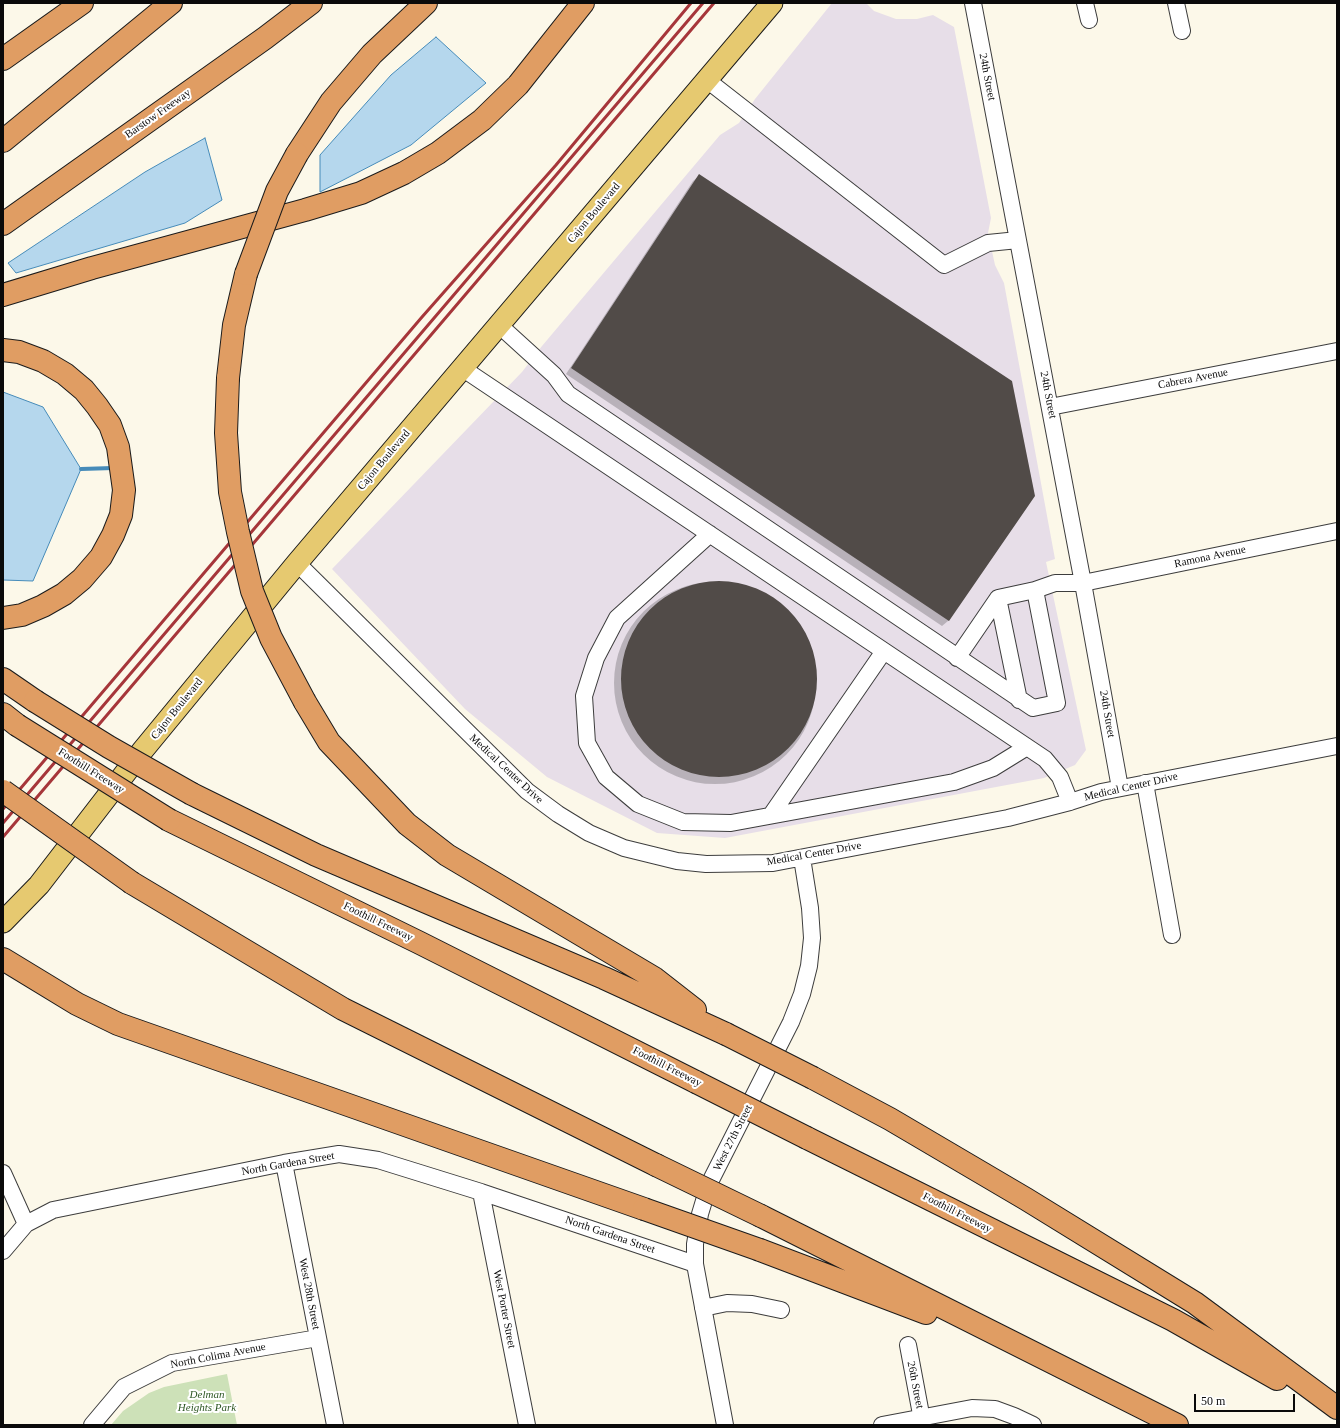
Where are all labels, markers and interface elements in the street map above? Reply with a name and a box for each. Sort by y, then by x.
street label: 24th Street [976,52,998,102]
street label: Barstow Freeway [123,86,193,142]
street label: Cajon Boulevard [565,180,623,246]
street label: Cabrera Avenue [1157,366,1229,392]
street label: 24th Street [1037,370,1059,420]
street label: Cajon Boulevard [355,427,413,493]
street label: Ramona Avenue [1173,543,1247,571]
street label: Cajon Boulevard [148,676,206,742]
street label: 24th Street [1096,689,1118,739]
street label: Medical Center Drive [466,731,546,807]
street label: Foothill Freeway [56,745,126,797]
street label: Medical Center Drive [1083,770,1179,804]
street label: Medical Center Drive [766,839,862,869]
street label: Foothill Freeway [341,900,415,944]
street label: Foothill Freeway [630,1044,704,1090]
street label: West 27th Street [711,1103,755,1173]
street label: North Gardena Street [241,1149,335,1179]
street label: Foothill Freeway [920,1190,994,1236]
street label: North Gardena Street [563,1213,657,1257]
street label: West 28th Street [296,1257,322,1331]
street label: West Porter Street [490,1269,518,1349]
street label: North Colima Avenue [169,1340,267,1372]
street label: 26th Street [904,1360,926,1410]
scale bar [1196,1386,1297,1412]
park label: Delman Heights Park [178,1388,236,1414]
text: 50 m [1201,1394,1225,1408]

